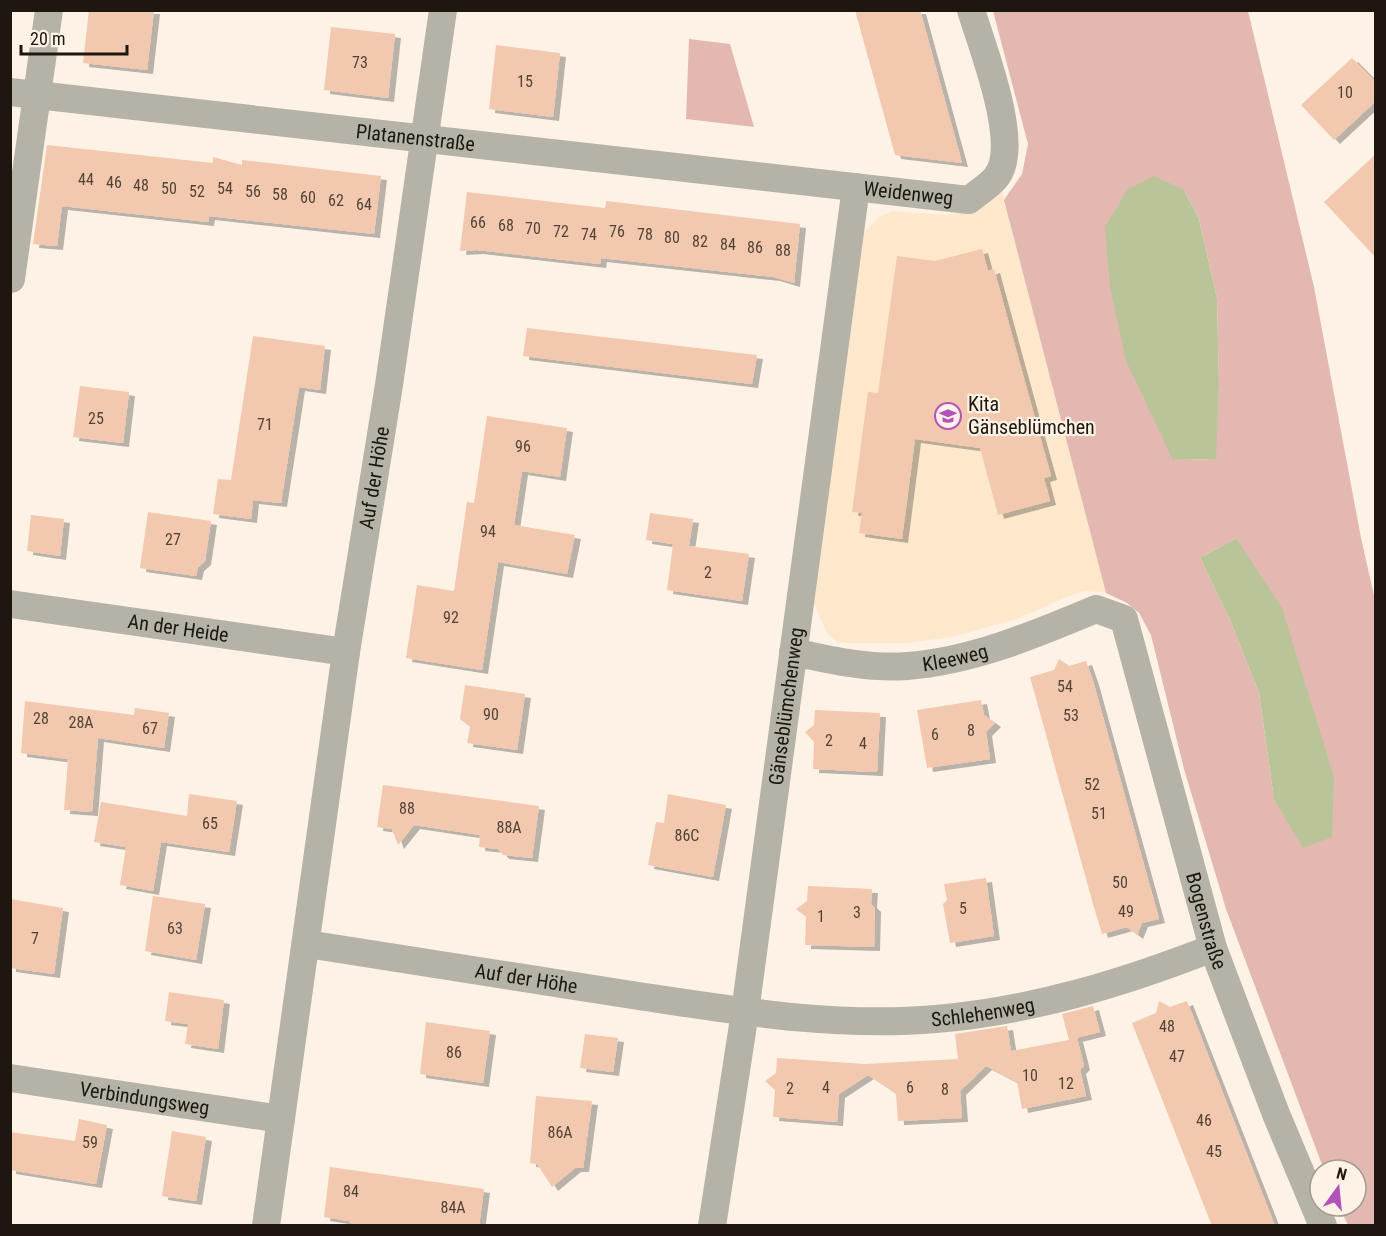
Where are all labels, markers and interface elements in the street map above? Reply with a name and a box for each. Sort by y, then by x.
scale bar [21,18,128,56]
text: 20 m [30,28,65,49]
house number: 73 [352,53,368,72]
house number: 15 [517,72,533,91]
house number: 10 [1337,83,1353,102]
street label: Platanenstraße [355,119,476,156]
house number: 44 [78,170,94,189]
house number: 46 [106,173,122,192]
house number: 48 [133,176,149,195]
street label: Weidenweg [862,176,954,210]
house number: 50 [161,179,177,198]
house number: 54 [217,179,233,198]
house number: 52 [189,182,205,201]
house number: 56 [245,182,261,201]
house number: 58 [272,185,288,204]
house number: 60 [300,188,316,207]
house number: 62 [328,191,344,210]
house number: 64 [356,195,372,214]
house number: 66 [470,213,486,232]
house number: 68 [498,216,514,235]
house number: 70 [525,219,541,238]
house number: 72 [553,222,569,241]
house number: 76 [609,222,625,241]
house number: 74 [581,225,597,244]
house number: 78 [637,225,653,244]
house number: 80 [664,228,680,247]
house number: 82 [692,232,708,251]
house number: 84 [720,235,736,254]
house number: 86 [747,238,763,257]
house number: 88 [775,241,791,260]
place label: Kita Gänseblümchen [968,392,1095,439]
school or university icon: Kita Gänseblümchen [933,401,963,431]
house number: 25 [88,409,104,428]
house number: 71 [257,415,273,434]
street label: Auf der Höhe [354,425,394,531]
house number: 96 [515,437,531,456]
house number: 94 [480,522,496,541]
house number: 27 [165,530,181,549]
house number: 2 [704,563,712,582]
house number: 92 [443,608,459,627]
street label: An der Heide [126,609,230,647]
street label: Gänseblümchenweg [764,626,809,787]
street label: Kleeweg [921,639,991,676]
house number: 54 [1057,677,1073,696]
house number: 90 [483,705,499,724]
house number: 53 [1063,706,1079,725]
house number: 28 [33,709,49,728]
house number: 28A [68,713,94,732]
house number: 67 [142,719,158,738]
house number: 8 [967,721,975,740]
house number: 6 [931,725,939,744]
house number: 2 [825,731,833,750]
house number: 4 [859,734,867,753]
house number: 52 [1084,775,1100,794]
house number: 88 [399,799,415,818]
house number: 51 [1091,804,1107,823]
house number: 65 [202,814,218,833]
house number: 88A [496,818,522,837]
house number: 86C [675,826,699,845]
street label: Bogenstraße [1181,869,1232,973]
house number: 50 [1112,873,1128,892]
house number: 5 [959,899,967,918]
house number: 49 [1118,902,1134,921]
house number: 3 [853,903,861,922]
house number: 1 [817,907,825,926]
house number: 63 [167,919,183,938]
house number: 7 [31,929,39,948]
street label: Auf der Höhe [473,959,579,998]
street label: Schlehenweg [930,992,1037,1031]
house number: 48 [1159,1017,1175,1036]
house number: 86 [446,1043,462,1062]
house number: 47 [1169,1047,1185,1066]
house number: 10 [1022,1066,1038,1085]
house number: 12 [1058,1074,1074,1093]
street label: Verbindungsweg [78,1077,211,1120]
house number: 4 [822,1078,830,1097]
house number: 6 [906,1078,914,1097]
house number: 2 [786,1079,794,1098]
house number: 8 [941,1080,949,1099]
house number: 46 [1196,1111,1212,1130]
house number: 86A [547,1123,573,1142]
house number: 59 [82,1133,98,1152]
house number: 45 [1206,1142,1222,1161]
north arrow [1308,1158,1368,1218]
text: N [1335,1164,1349,1184]
house number: 84 [343,1182,359,1201]
house number: 84A [440,1198,466,1217]

